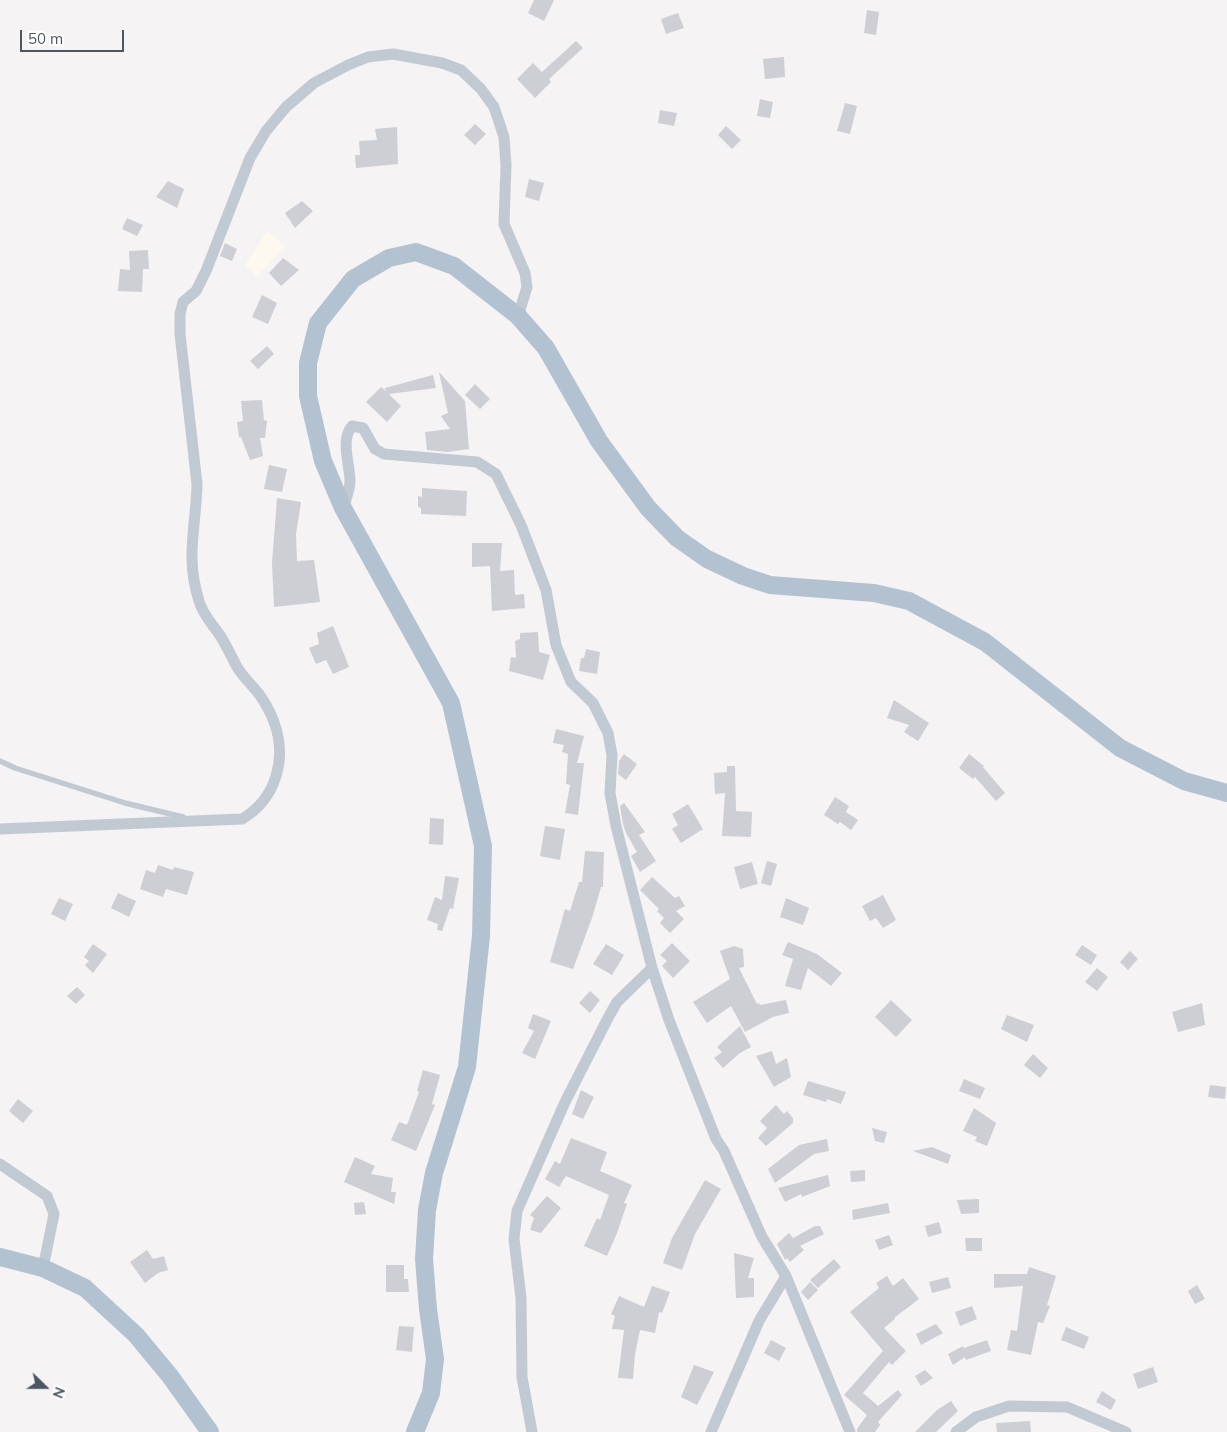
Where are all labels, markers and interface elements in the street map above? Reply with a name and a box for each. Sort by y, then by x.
scale bar [22,20,126,52]
text: 50 m [28,29,63,48]
north arrow [20,1362,70,1412]
text: N [49,1384,69,1401]

